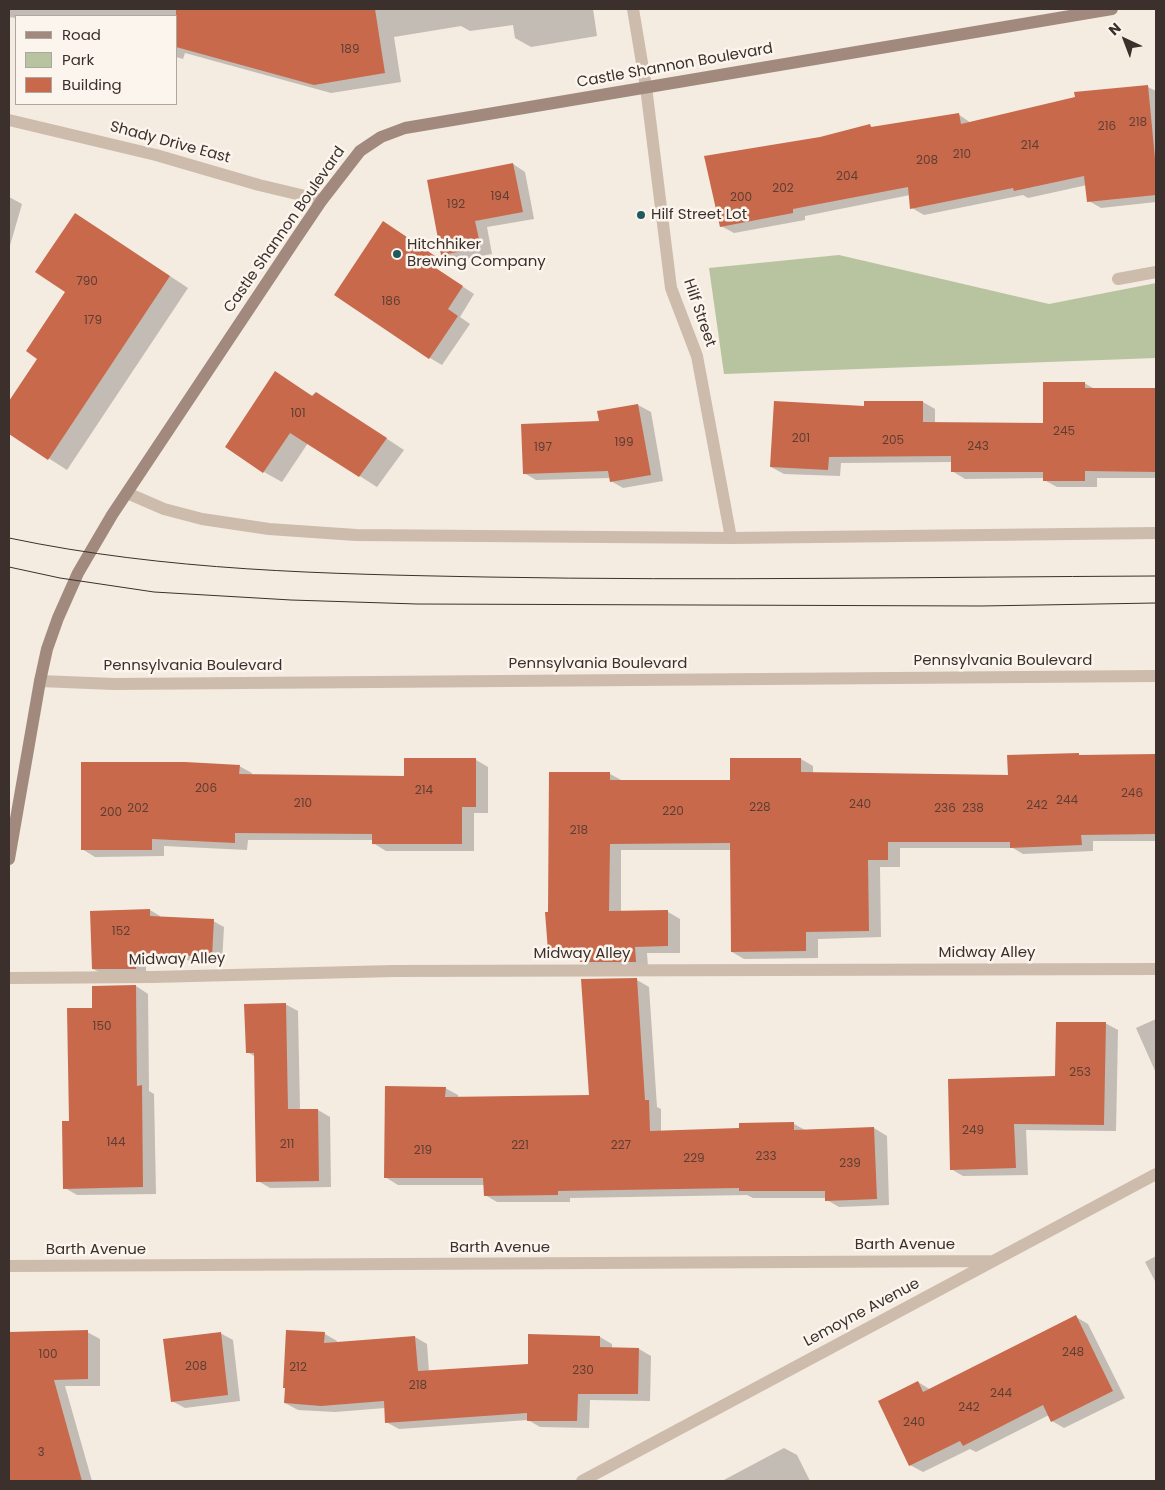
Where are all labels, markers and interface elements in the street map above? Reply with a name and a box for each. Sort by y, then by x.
legend [15,15,178,105]
north arrow [1100,15,1150,65]
text: N [1104,18,1125,40]
text: Road [62,24,101,45]
street label: Castle Shannon Boulevard [576,40,774,92]
house number: 189 [341,43,359,57]
text: Park [62,49,94,70]
text: Building [62,74,122,95]
house number: 218 [1129,116,1147,130]
street label: Shady Drive East [108,118,232,168]
house number: 216 [1098,120,1116,134]
house number: 214 [1021,139,1039,153]
street label: Castle Shannon Boulevard [221,143,349,317]
house number: 210 [953,148,971,162]
house number: 208 [916,154,938,168]
house number: 204 [836,170,858,184]
house number: 202 [772,182,794,196]
house number: 194 [491,190,509,204]
house number: 200 [730,191,752,205]
house number: 192 [447,198,465,212]
place label: Hilf Street Lot [651,206,747,224]
marker: Hilf Street Lot [635,209,647,221]
place label: Hitchhiker Brewing Company [407,236,546,271]
marker: Hitchhiker Brewing Company [391,248,403,260]
house number: 790 [76,275,98,289]
street label: Hilf Street [679,277,719,349]
house number: 186 [381,295,401,309]
house number: 179 [84,314,102,328]
house number: 101 [290,407,306,421]
house number: 245 [1053,425,1075,439]
house number: 201 [792,432,810,446]
house number: 205 [882,434,904,448]
house number: 199 [615,436,633,450]
house number: 243 [967,440,989,454]
house number: 197 [534,441,552,455]
street label: Pennsylvania Boulevard [914,652,1092,670]
street label: Pennsylvania Boulevard [509,655,687,673]
street label: Pennsylvania Boulevard [104,657,282,675]
house number: 206 [195,782,217,796]
house number: 214 [415,784,433,798]
house number: 246 [1121,787,1143,801]
house number: 244 [1056,794,1078,808]
house number: 210 [294,797,312,811]
house number: 240 [849,798,871,812]
house number: 242 [1026,799,1048,813]
house number: 228 [749,801,771,815]
house number: 202 [127,802,149,816]
house number: 236 [934,802,956,816]
house number: 238 [962,802,984,816]
house number: 220 [662,805,684,819]
house number: 200 [100,806,122,820]
house number: 218 [570,824,588,838]
house number: 152 [112,925,130,939]
street label: Midway Alley [939,944,1035,962]
street label: Midway Alley [534,945,630,963]
street label: Midway Alley [128,950,226,970]
house number: 150 [93,1020,111,1034]
house number: 253 [1069,1066,1091,1080]
house number: 249 [962,1124,984,1138]
house number: 144 [107,1136,125,1150]
house number: 211 [280,1138,294,1152]
house number: 221 [511,1139,529,1153]
house number: 227 [611,1139,631,1153]
house number: 219 [414,1144,432,1158]
house number: 233 [755,1150,777,1164]
house number: 229 [683,1152,705,1166]
house number: 239 [839,1157,861,1171]
street label: Barth Avenue [855,1236,955,1254]
street label: Barth Avenue [450,1239,550,1257]
street label: Barth Avenue [46,1241,146,1259]
street label: Lemoyne Avenue [801,1275,923,1351]
house number: 248 [1062,1346,1084,1360]
house number: 100 [39,1348,57,1362]
house number: 208 [185,1360,207,1374]
house number: 212 [289,1361,307,1375]
house number: 230 [572,1364,594,1378]
house number: 218 [409,1379,427,1393]
house number: 244 [990,1387,1012,1401]
house number: 242 [958,1401,980,1415]
house number: 240 [903,1416,925,1430]
house number: 3 [37,1446,45,1460]

